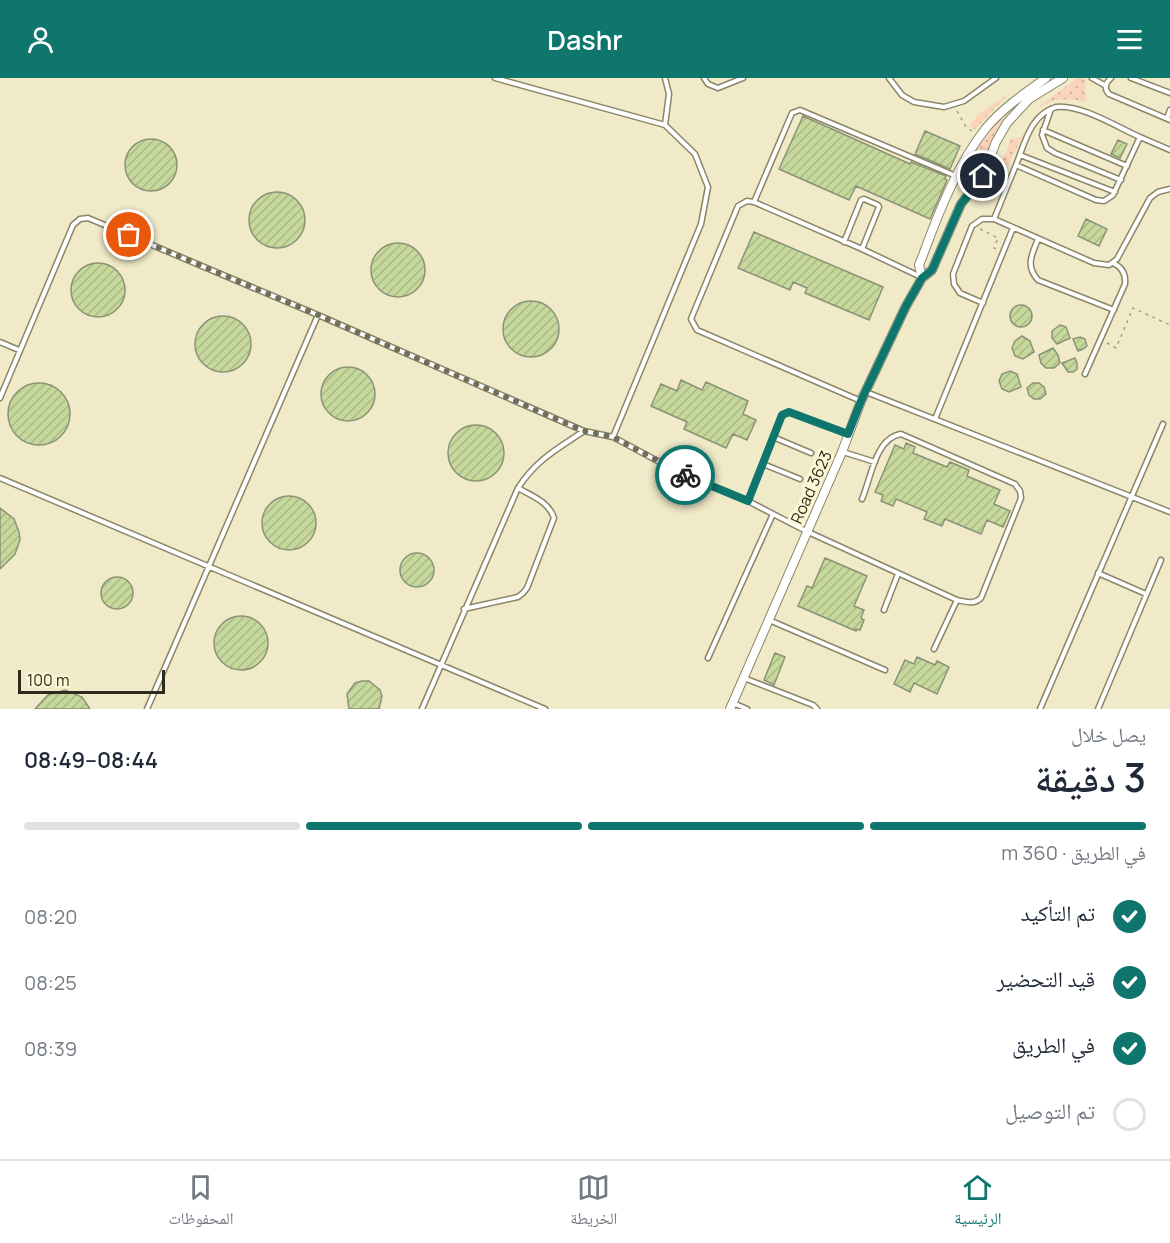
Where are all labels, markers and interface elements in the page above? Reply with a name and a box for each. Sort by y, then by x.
text: Dashr [547,21,623,58]
icon: person [24,23,57,56]
icon: menu [1113,23,1146,56]
pin [957,150,1008,201]
icon: home [966,159,999,192]
pin [103,209,154,260]
icon: bag [112,218,145,251]
courier [655,445,715,505]
street label: Road 3623 [785,447,837,527]
icon: bike [669,459,702,492]
scale bar [18,667,165,694]
text: 100 m [27,669,70,691]
text: يصل خلال [1071,721,1146,748]
text: 08:44–08:49 [24,745,158,775]
text: 3 دقيقة [1035,750,1146,804]
text: في الطريق · 360 m [1001,839,1146,866]
text: تم التأكيد [1021,898,1095,928]
icon: check [1113,900,1146,933]
text: 08:20 [24,903,77,930]
text: قيد التحضير [997,964,1095,994]
icon: check [1113,966,1146,999]
text: 08:25 [24,969,77,996]
text: في الطريق [1012,1030,1095,1060]
icon: check [1113,1032,1146,1065]
text: 08:39 [24,1035,77,1062]
text: تم التوصيل [1005,1096,1095,1126]
tab: المحفوظات [168,1171,234,1234]
tab: الخريطة [570,1171,617,1234]
tab: الرئيسية [954,1171,1002,1234]

